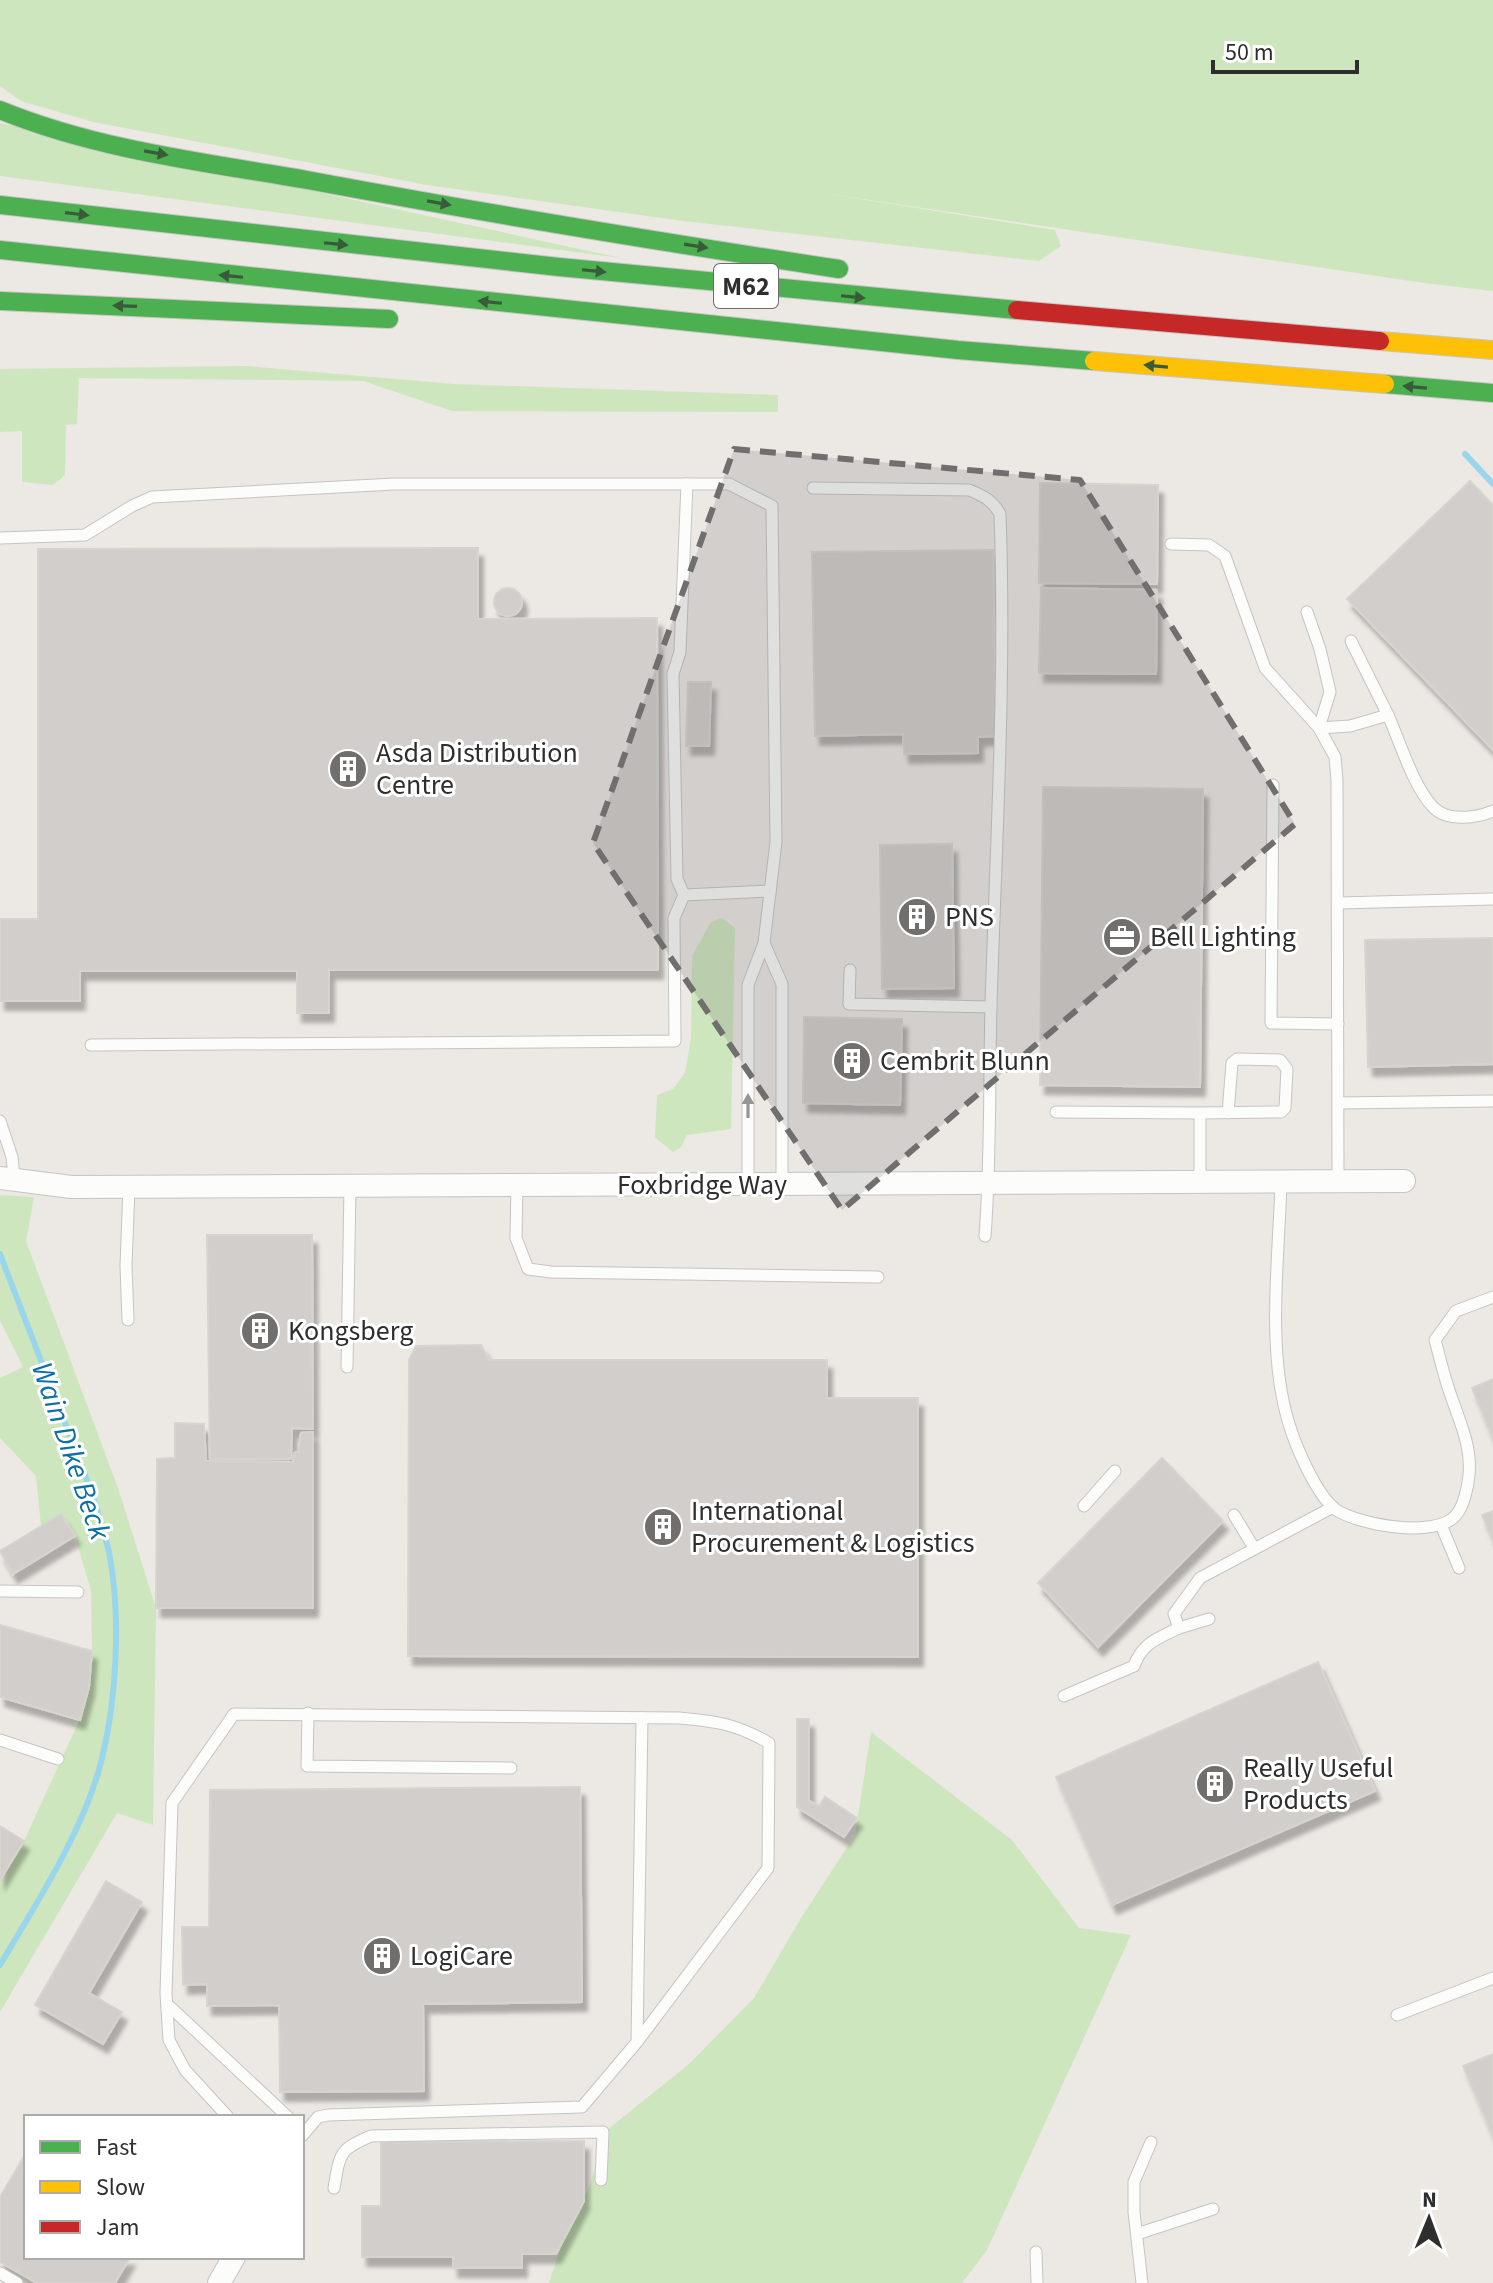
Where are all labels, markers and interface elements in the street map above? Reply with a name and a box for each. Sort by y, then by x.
scale bar [1213,24,1357,74]
text: 50 m [1225,35,1274,70]
one-way arrow [143,148,168,160]
one-way arrow [427,198,452,210]
one-way arrow [65,208,90,221]
one-way arrow [324,238,349,251]
one-way arrow [683,240,708,253]
one-way arrow [582,264,607,277]
road number: M62 [714,264,778,308]
one-way arrow [219,270,244,283]
one-way arrow [841,290,866,303]
one-way arrow [477,296,502,309]
one-way arrow [112,300,137,313]
one-way arrow [1143,359,1168,372]
one-way arrow [1402,380,1427,393]
place label: Asda Distribution Centre [376,733,578,805]
building icon: Asda Distribution Centre [327,748,369,790]
building icon: PNS [896,896,938,938]
place label: PNS [945,897,994,937]
office icon: Bell Lighting [1101,916,1143,958]
place label: Bell Lighting [1150,917,1296,957]
building icon: Cembrit Blunn [831,1040,873,1082]
place label: Cembrit Blunn [880,1041,1050,1081]
one-way arrow [742,1093,754,1118]
street label: Foxbridge Way [617,1165,787,1205]
building icon: Kongsberg [239,1310,281,1352]
place label: Kongsberg [288,1311,413,1351]
water label: Wain Dike Beck [21,1356,122,1546]
place label: International Procurement & Logistics [691,1491,974,1563]
building icon: International Procurement & Logistics [642,1506,684,1548]
place label: Really Useful Products [1243,1748,1393,1820]
building icon: Really Useful Products [1194,1763,1236,1805]
building icon: LogiCare [361,1935,403,1977]
place label: LogiCare [410,1936,513,1976]
legend [24,2115,304,2259]
text: Fast [96,2130,137,2165]
text: Slow [96,2170,145,2205]
north arrow [1389,2179,1469,2259]
text: N [1422,2184,1437,2216]
text: Jam [96,2210,140,2245]

